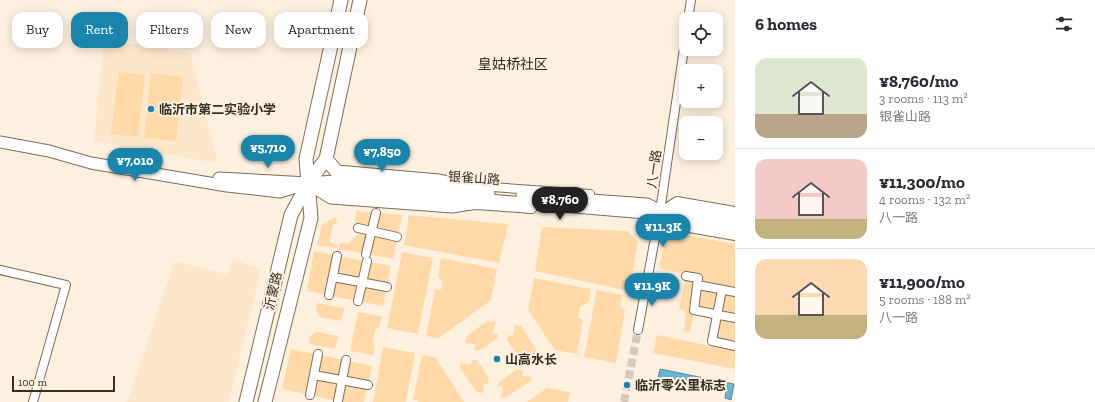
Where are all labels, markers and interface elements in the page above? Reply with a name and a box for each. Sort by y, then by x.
chip: Buy [12,12,63,48]
chip: Rent [71,12,128,48]
chip: Filters [136,12,203,48]
chip: New [211,12,266,48]
chip: Apartment [274,12,368,48]
map controls [679,12,723,160]
button: locate [679,12,723,56]
icon: filters [1053,13,1075,35]
text: 6 homes [755,14,817,34]
district label: 皇姑桥社区 [478,56,548,73]
button: + [679,64,723,108]
text: ¥8,760/mo [879,71,958,91]
icon: home [787,74,835,122]
text: 3 rooms · 113 m² [879,91,968,106]
place label: 临沂市第二实验小学 [159,102,276,117]
marker: 临沂市第二实验小学 [146,104,156,114]
text: 银雀山路 [879,109,931,124]
button: − [679,116,723,160]
pin: ¥5,710 [235,135,301,169]
pin: ¥7,850 [349,139,415,173]
text: ¥5,710 [250,140,286,155]
text: ¥7,850 [363,144,401,159]
pin: ¥7,010 [102,148,168,182]
street label: 八一路 [644,149,664,189]
text: ¥7,010 [117,153,153,168]
street label: 银雀山路 [448,169,500,187]
text: ¥11,300/mo [879,172,965,192]
icon: home [787,175,835,223]
pin: ¥8,760 [527,187,593,221]
text: ¥8,760 [541,192,579,207]
text: 4 rooms · 132 m² [879,192,970,207]
text: 八一路 [879,210,918,225]
pin: ¥11.3K [630,214,696,248]
text: ¥11.3K [645,219,681,234]
street label: 沂蒙路 [261,270,285,312]
text: ¥11,900/mo [879,272,965,292]
pin: ¥11.9K [619,273,685,307]
icon: home [787,275,835,323]
text: ¥11.9K [634,278,670,293]
text: 5 rooms · 188 m² [879,292,971,307]
text: 八一路 [879,310,918,325]
place label: 山高水长 [505,352,557,367]
marker: 山高水长 [492,354,502,364]
scale bar [12,374,115,393]
text: 100 m [18,376,47,389]
place label: 临沂零公里标志 [635,378,726,393]
marker: 临沂零公里标志 [622,380,632,390]

